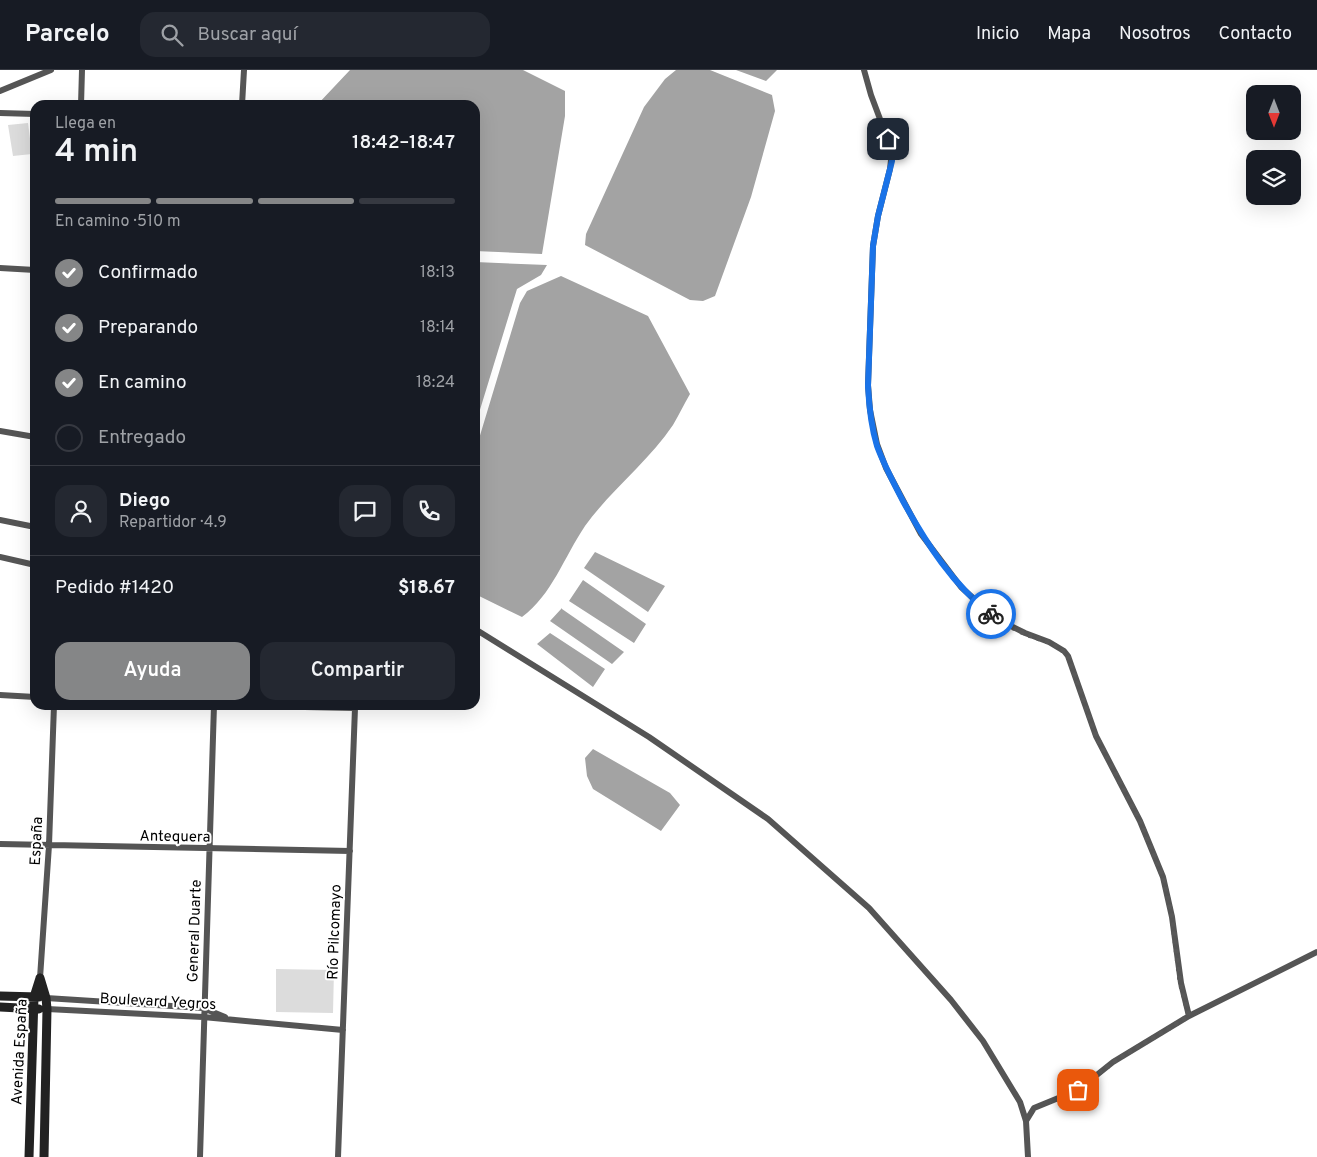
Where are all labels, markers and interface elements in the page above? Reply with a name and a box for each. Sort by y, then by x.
search box [140,12,490,57]
text: Parcelo [25,20,110,50]
icon: search [158,21,186,49]
text: Buscar aquí [198,23,297,47]
text: Inicio [976,23,1019,46]
text: Mapa [1047,23,1091,46]
text: Nosotros [1119,23,1191,46]
text: Contacto [1219,23,1292,46]
north arrow [1246,85,1301,140]
map controls [1246,85,1301,205]
text: Llega en [55,114,116,134]
pin [867,118,909,160]
icon: home [874,125,902,153]
text: 18:42–18:47 [352,131,455,155]
text: 4 min [55,133,138,173]
button: layers [1246,150,1301,205]
text: En camino · 510 m [55,212,181,232]
icon: check [55,259,83,287]
text: Confirmado [98,261,198,285]
text: 18:13 [420,263,455,283]
icon: check [55,314,83,342]
text: Preparando [98,316,198,340]
text: 18:14 [420,318,455,338]
icon: check [55,369,83,397]
text: En camino [98,371,187,395]
text: 18:24 [416,373,455,393]
text: Entregado [98,426,186,450]
button: person [55,485,107,537]
button: chat [339,485,391,537]
button: phone [403,485,455,537]
text: Diego [119,489,170,513]
text: Repartidor · 4.9 [119,513,227,533]
text: Pedido #1420 [55,576,174,600]
text: $18.67 [398,576,455,600]
courier [966,589,1016,639]
icon: bike [977,600,1005,628]
button: Ayuda [55,642,250,700]
button: Compartir [260,642,455,700]
street label: España [27,816,48,866]
street label: Antequera [139,827,211,848]
street label: General Duarte [184,879,207,983]
street label: Río Pilcomayo [324,884,347,980]
street label: Boulevard Yegros [99,990,217,1015]
street label: Avenida España [8,999,33,1106]
pin [1057,1069,1099,1111]
icon: bag [1064,1076,1092,1104]

